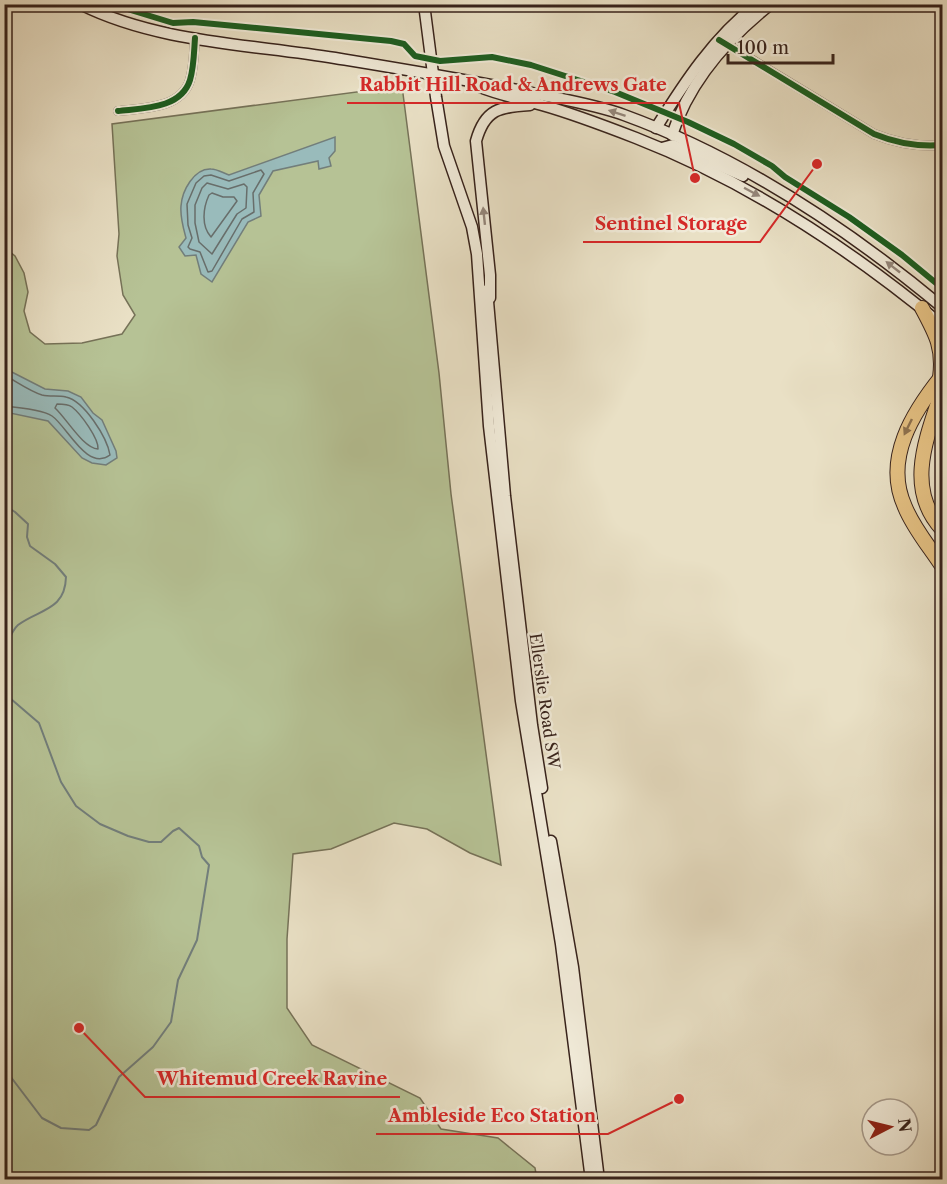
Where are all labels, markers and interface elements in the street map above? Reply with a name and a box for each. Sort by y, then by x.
scale bar [728,27,833,65]
text: 100 m [737,37,789,59]
callout: Rabbit Hill Road & Andrews Gate [347,67,679,103]
text: Rabbit Hill Road & Andrews Gate [359,74,667,96]
one-way arrow [608,108,626,118]
one-way arrow [744,187,761,197]
callout: Sentinel Storage [583,206,760,242]
one-way arrow [479,207,489,226]
text: Sentinel Storage [595,213,747,235]
one-way arrow [885,261,901,274]
one-way arrow [904,419,913,436]
street label: Ellerslie Road SW [526,632,565,771]
callout: Whitemud Creek Ravine [145,1061,400,1097]
text: Whitemud Creek Ravine [156,1068,387,1090]
north arrow [860,1097,920,1157]
callout: Ambleside Eco Station [376,1098,608,1134]
text: Ambleside Eco Station [387,1105,597,1127]
text: N [894,1117,916,1133]

